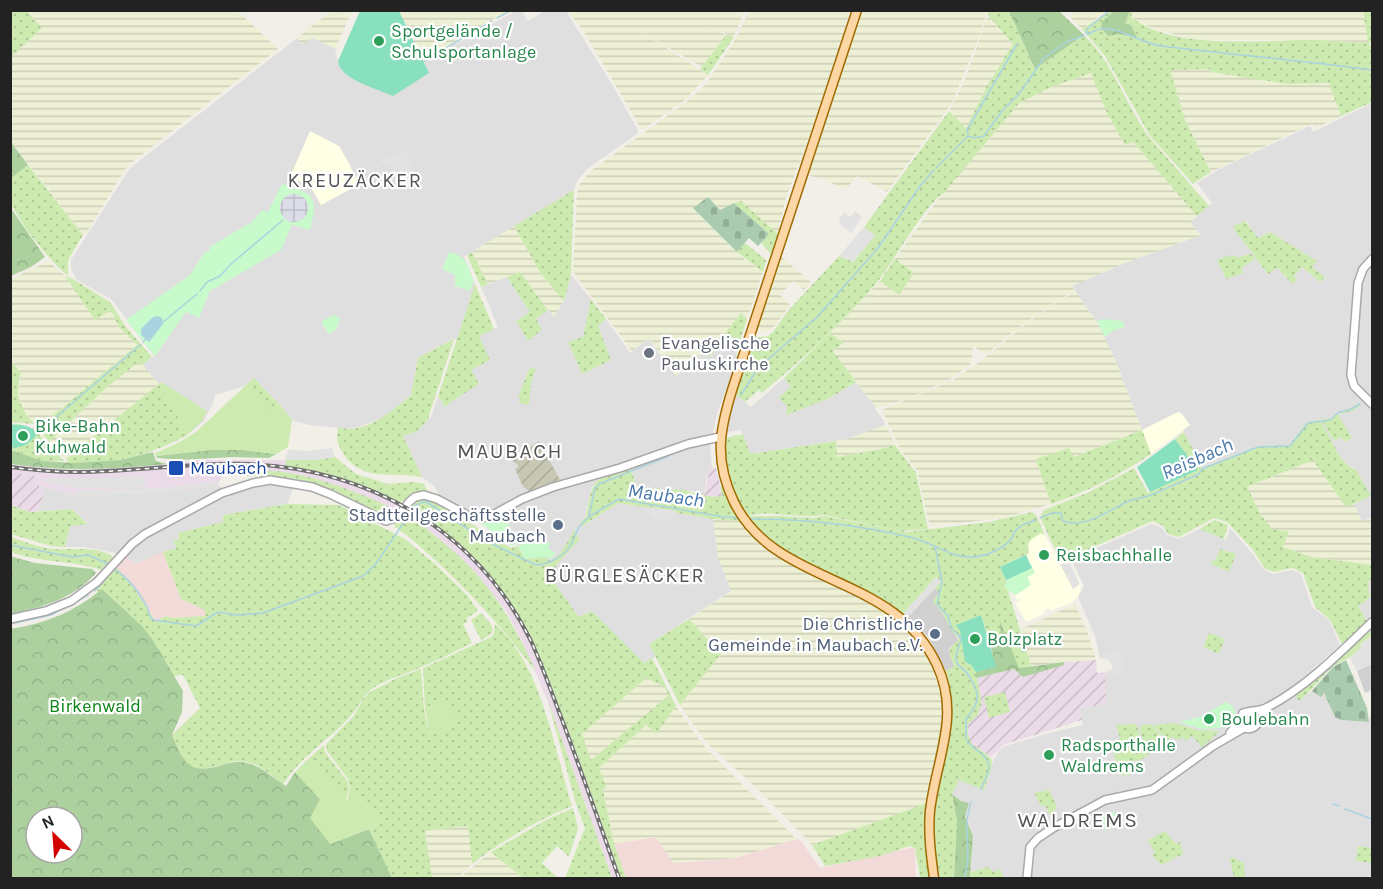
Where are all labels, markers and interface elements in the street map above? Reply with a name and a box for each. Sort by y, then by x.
place label: Sportgelände / Schulsportanlage [391,20,536,63]
marker: Sportgelände / Schulsportanlage [372,34,386,48]
district label: KREUZÄCKER [288,169,422,192]
place label: Evangelische Pauluskirche [661,332,770,375]
marker: Evangelische Pauluskirche [642,346,656,360]
place label: Bike-Bahn Kuhwald [35,415,120,458]
marker: Bike-Bahn Kuhwald [16,429,30,443]
water label: Reisbach [1158,433,1237,484]
district label: MAUBACH [457,439,563,463]
place label: Maubach [190,457,267,479]
marker: Maubach [167,459,185,477]
water label: Maubach [626,479,706,512]
place label: Stadtteilgeschäftsstelle Maubach [348,504,546,547]
marker: Stadtteilgeschäftsstelle Maubach [551,518,565,532]
place label: Reisbachhalle [1056,544,1172,566]
marker: Reisbachhalle [1037,548,1051,562]
district label: BÜRGLESÄCKER [545,564,705,587]
place label: Die Christliche Gemeinde in Maubach e.V. [708,613,923,656]
marker: Die Christliche Gemeinde in Maubach e.V. [928,627,942,641]
place label: Bolzplatz [987,628,1062,650]
marker: Bolzplatz [968,632,982,646]
park label: Birkenwald [49,695,141,717]
place label: Boulebahn [1221,708,1310,730]
marker: Boulebahn [1202,712,1216,726]
place label: Radsporthalle Waldrems [1061,734,1176,777]
marker: Radsporthalle Waldrems [1042,748,1056,762]
north arrow [24,805,84,865]
district label: WALDREMS [1018,808,1139,832]
text: N [39,811,57,833]

